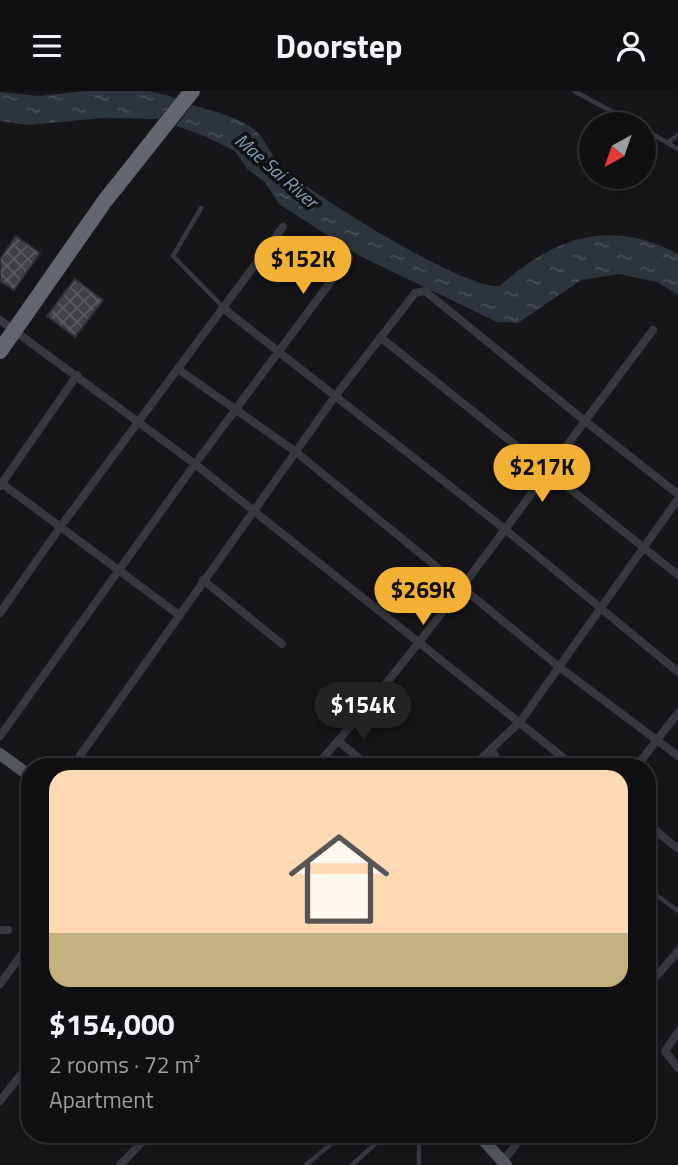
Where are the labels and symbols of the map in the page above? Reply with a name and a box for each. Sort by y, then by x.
north arrow [579,112,656,189]
water label: Mae Sai River [229,126,327,216]
pin: $152K [254,237,352,296]
pin: $217K [493,445,591,504]
pin: $269K [374,567,472,627]
pin: $154K [314,683,412,742]

